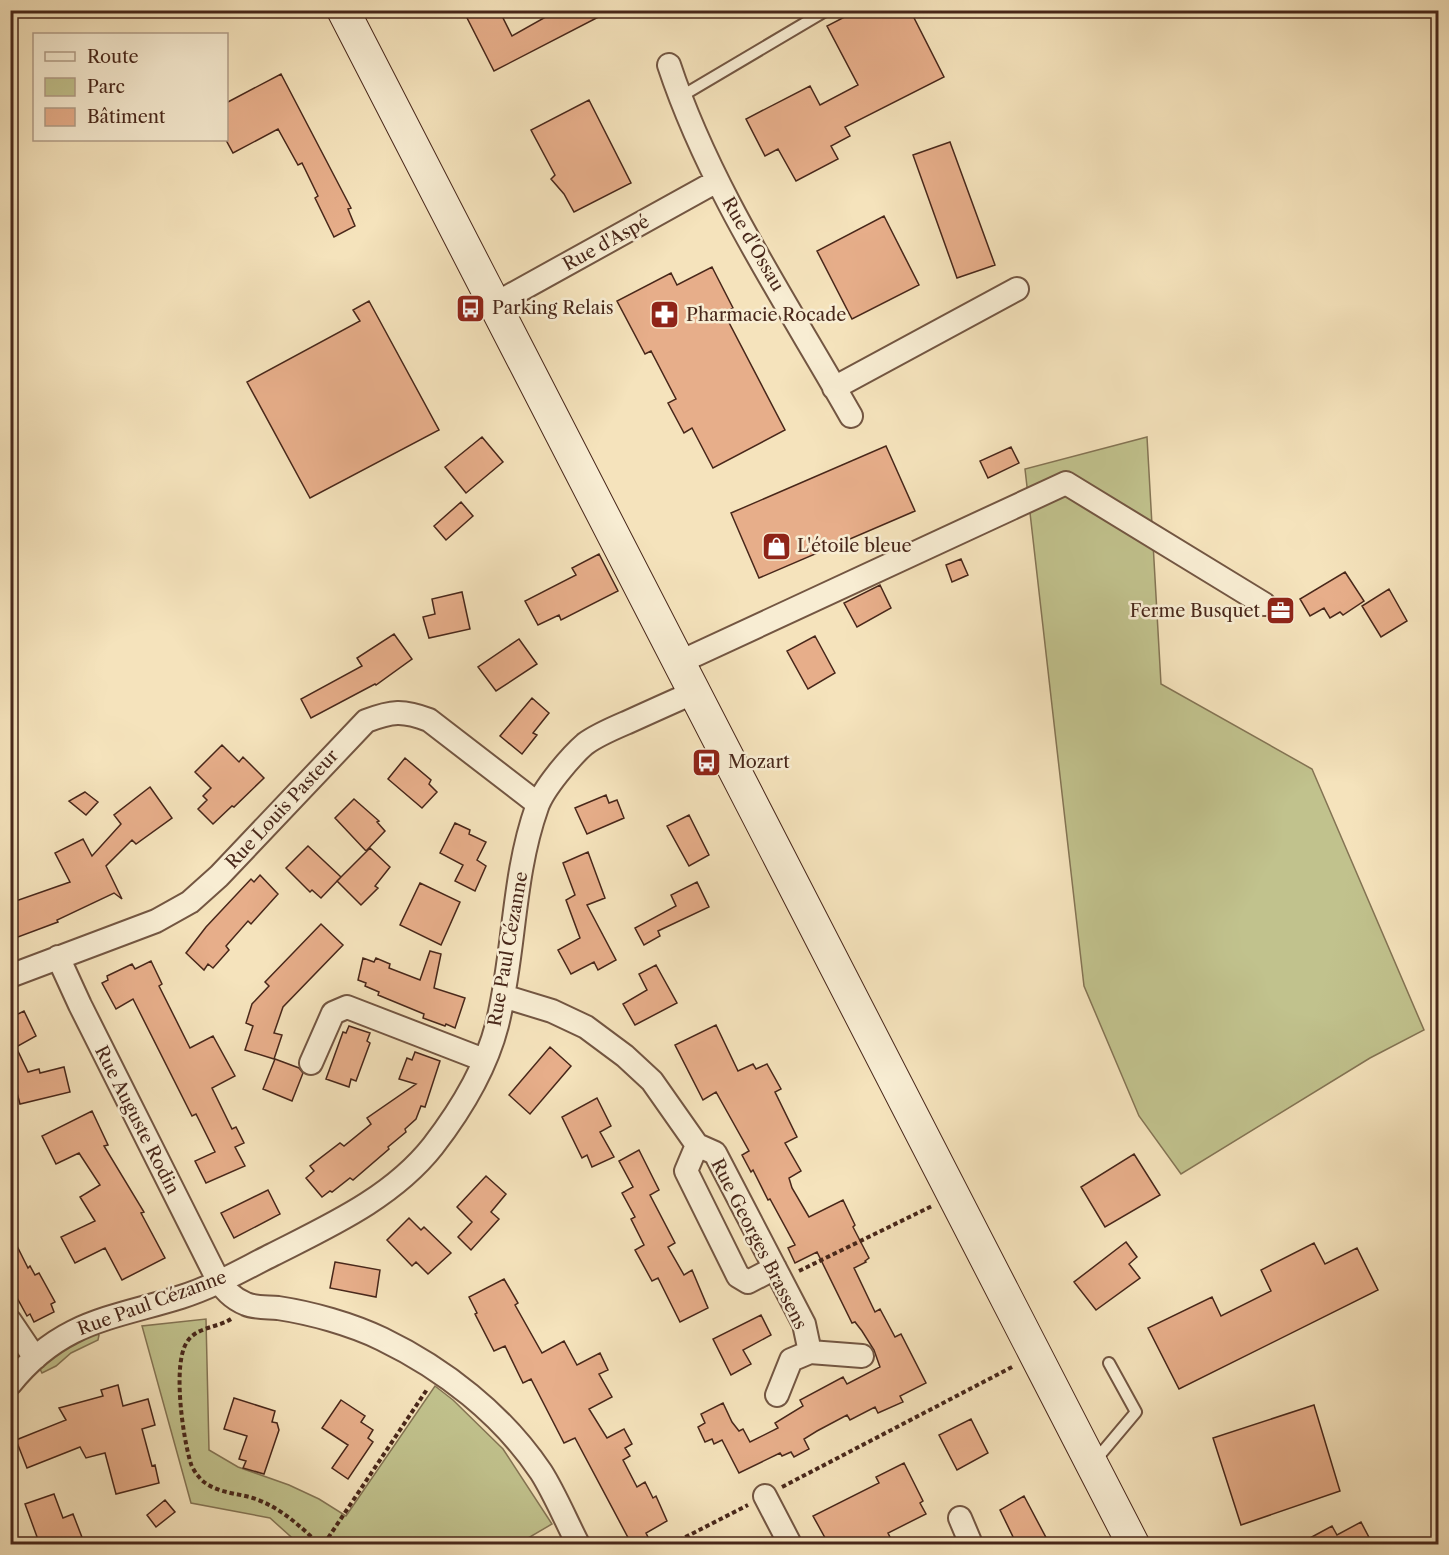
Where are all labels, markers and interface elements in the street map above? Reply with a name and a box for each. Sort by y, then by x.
legend [33,33,228,141]
text: Route [87,46,139,68]
text: Parc [87,76,125,98]
text: Bâtiment [87,106,166,128]
street label: Rue d'Ossau [717,193,789,295]
street label: Rue d'Aspé [559,210,653,276]
bus stop icon: Parking Relais [455,292,487,324]
place label: Parking Relais [492,297,613,319]
pharmacy icon: Pharmacie Rocade [649,299,681,331]
place label: Pharmacie Rocade [686,304,846,326]
shop icon: L'étoile bleue [760,530,792,562]
place label: L'étoile bleue [797,535,912,557]
office icon: Ferme Busquet [1265,595,1297,627]
place label: Ferme Busquet [1130,600,1261,622]
street label: Rue Louis Pasteur [221,744,343,873]
bus stop icon: Mozart [691,746,723,778]
place label: Mozart [728,751,790,773]
street label: Rue Paul Cézanne [484,870,532,1028]
street label: Rue Auguste Rodin [90,1042,184,1198]
street label: Rue Georges Brassens [706,1155,812,1333]
street label: Rue Paul Cézanne [75,1266,229,1340]

